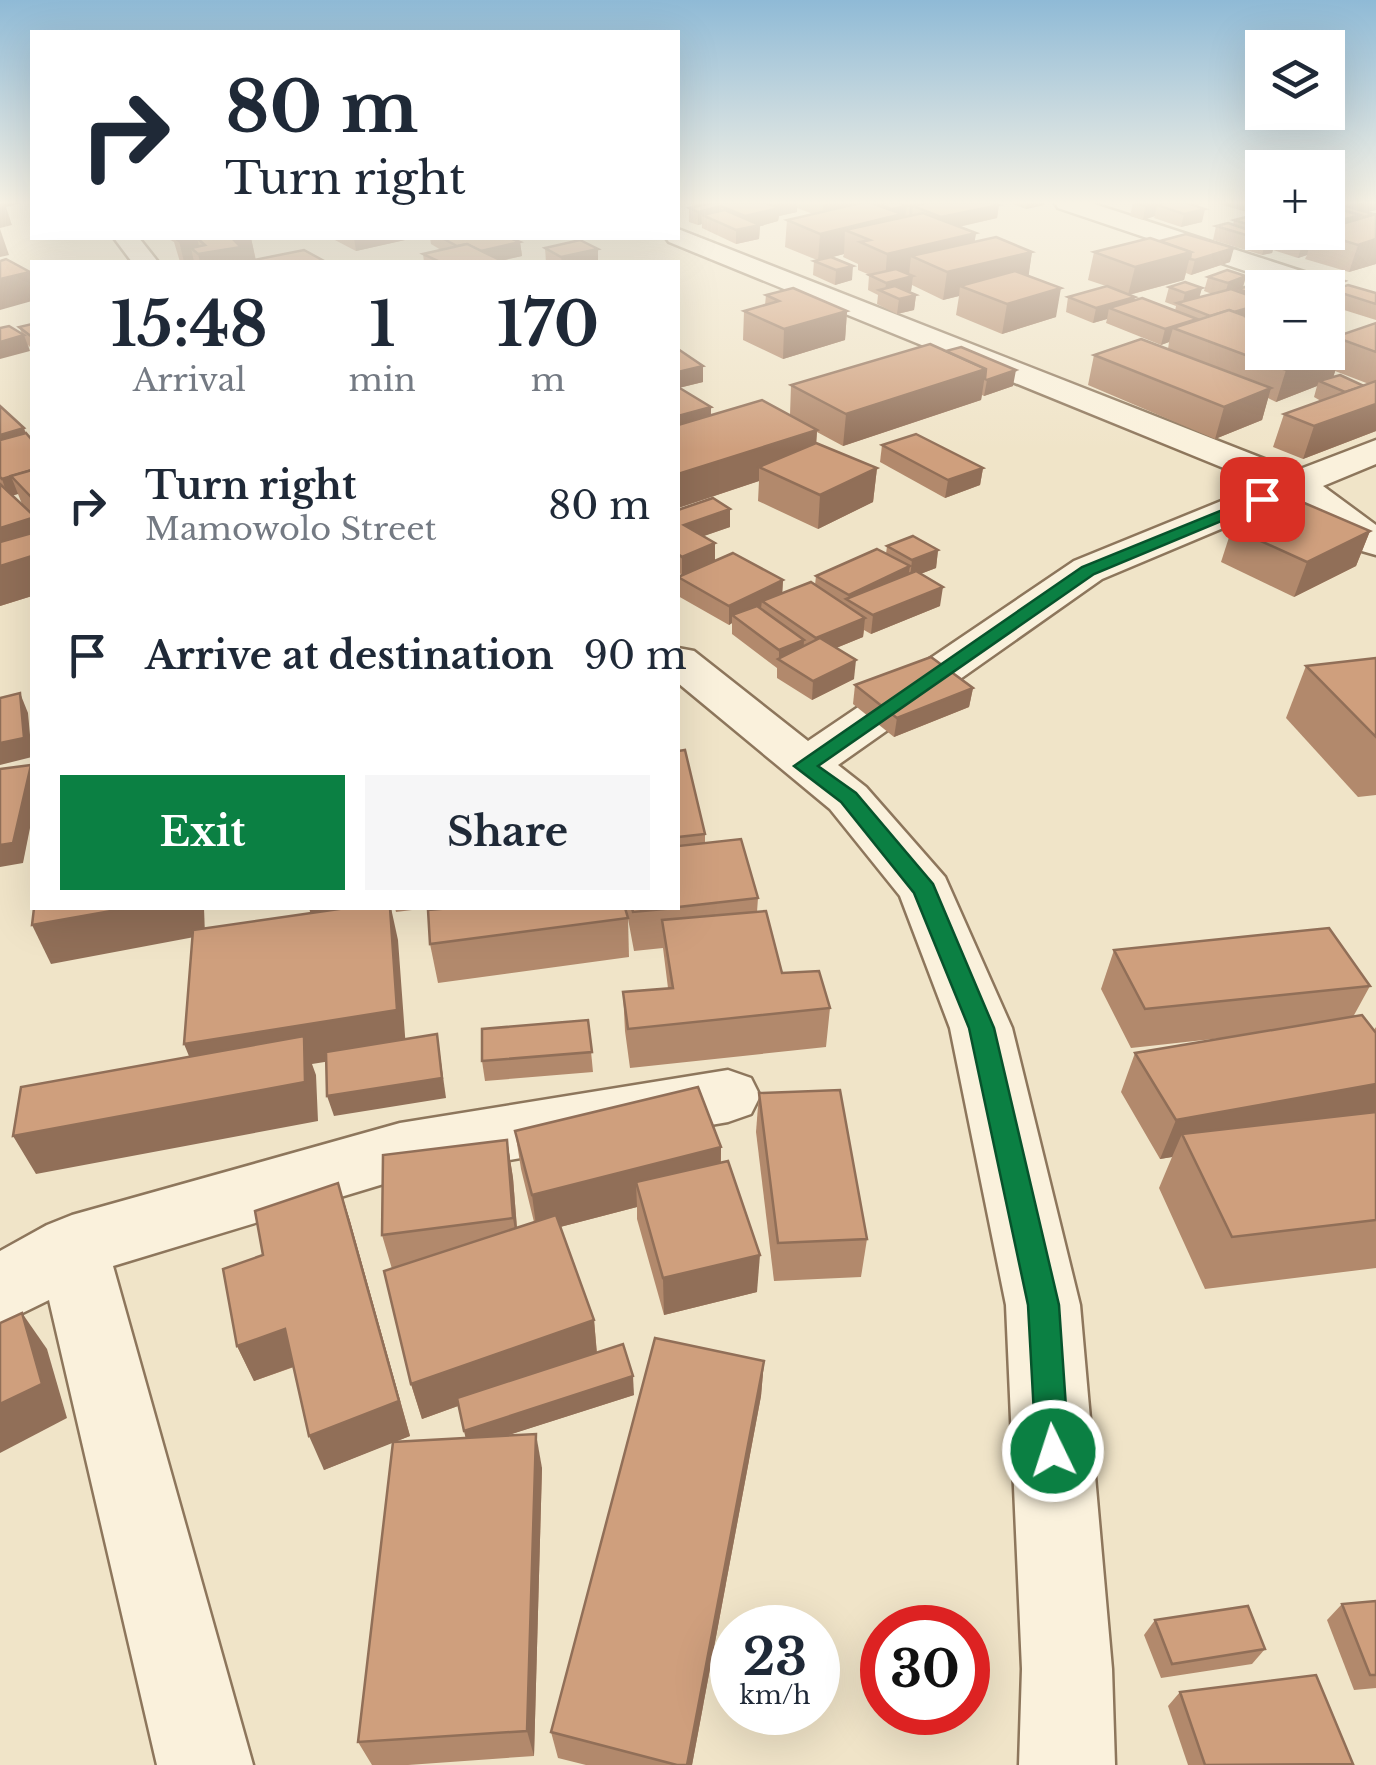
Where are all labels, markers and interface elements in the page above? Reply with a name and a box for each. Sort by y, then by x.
map controls [1245,30,1345,370]
button: layers [1245,30,1345,130]
text: 80 m [225,64,418,151]
icon: right [60,70,190,200]
text: Turn right [225,150,466,206]
button: + [1245,150,1345,250]
button: − [1245,270,1345,370]
text: 15:48 [111,288,268,362]
text: 1 [369,288,395,362]
text: 170 [497,288,599,362]
text: Arrival [133,360,246,400]
text: min [349,360,416,400]
text: m [531,360,565,400]
pin [1220,457,1305,542]
text: Turn right [145,462,356,509]
icon: arrive [1235,472,1290,527]
icon: right [60,478,115,533]
text: 80 m [548,482,650,529]
text: Mamowolo Street [145,509,437,549]
icon: arrive [60,628,115,683]
text: Arrive at destination [145,632,554,679]
text: 90 m [584,632,687,679]
button: Exit [60,775,345,890]
button: Share [365,775,650,890]
position arrow [1001,1399,1105,1503]
speed limit sign: 30 [860,1605,990,1735]
text: 23 [743,1626,807,1689]
text: km/h [740,1680,810,1711]

